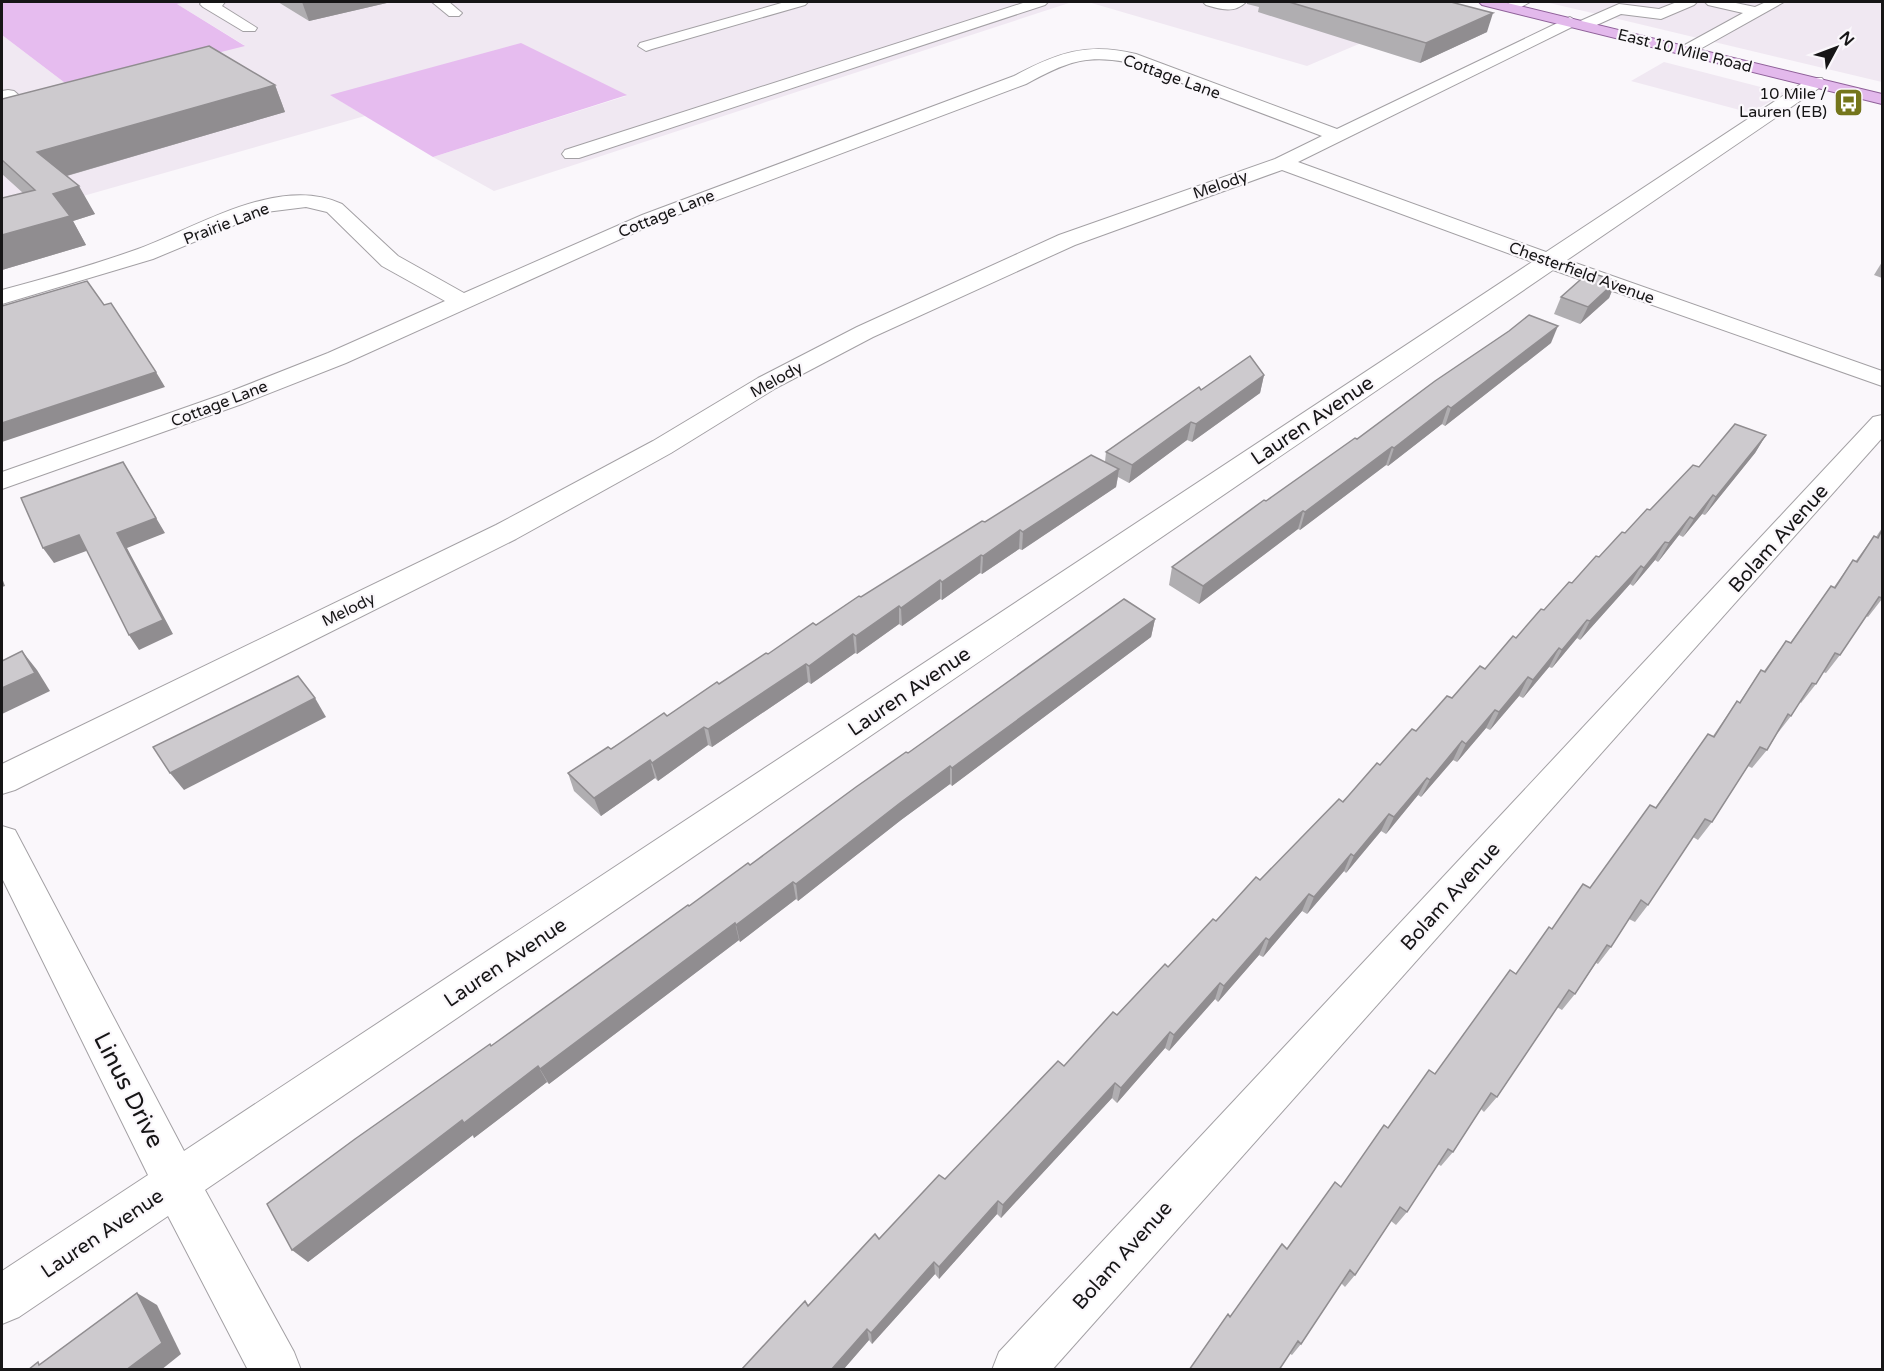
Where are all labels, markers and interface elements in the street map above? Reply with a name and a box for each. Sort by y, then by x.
north arrow [1806,18,1866,78]
street label: East 10 Mile Road [1615,25,1754,77]
text: N [1835,27,1858,50]
street label: Cottage Lane [1120,50,1223,104]
place label: 10 Mile / Lauren (EB) [1739,84,1827,122]
bus stop icon: 10 Mile / Lauren (EB) [1832,86,1864,118]
street label: Melody [1190,166,1251,204]
street label: Cottage Lane [615,186,717,242]
street label: Prairie Lane [181,198,272,249]
street label: Chesterfield Avenue [1506,237,1657,309]
street label: Melody [747,357,806,402]
street label: Lauren Avenue [1247,371,1378,471]
street label: Cottage Lane [168,376,271,432]
street label: Bolam Avenue [1724,480,1834,598]
street label: Melody [319,588,379,631]
street label: Lauren Avenue [844,642,975,742]
street label: Bolam Avenue [1396,838,1506,956]
street label: Lauren Avenue [440,913,571,1013]
street label: Linus Drive [87,1028,170,1153]
street label: Lauren Avenue [37,1184,168,1284]
street label: Bolam Avenue [1068,1197,1178,1315]

